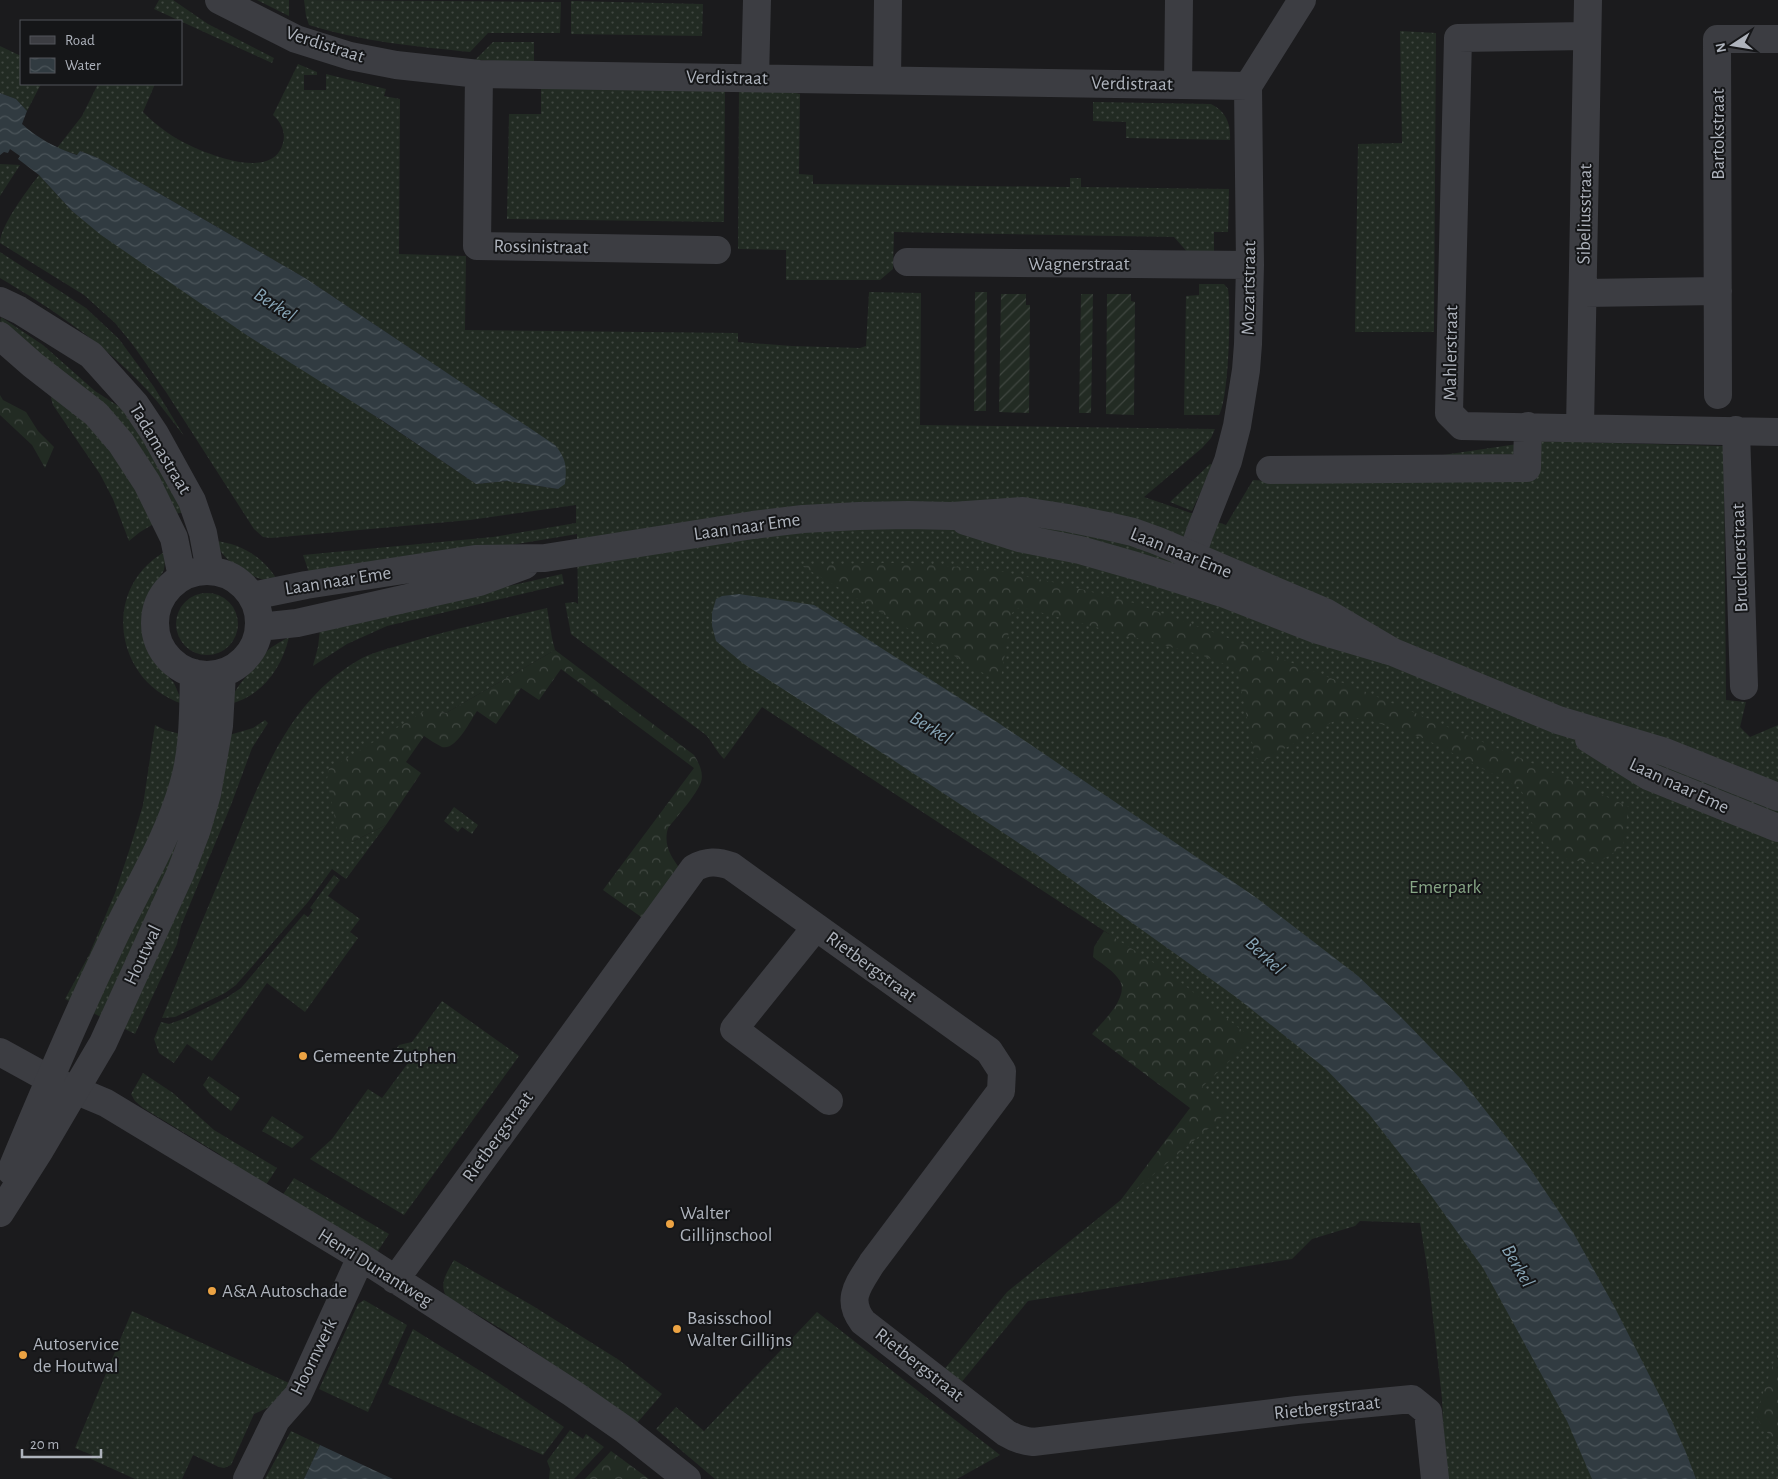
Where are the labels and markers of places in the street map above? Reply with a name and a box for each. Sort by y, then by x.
place label: Gemeente Zutphen [313,1047,457,1066]
marker: Gemeente Zutphen [297,1050,309,1062]
place label: Walter Gillijnschool [680,1204,772,1245]
marker: Walter Gillijnschool [664,1218,676,1230]
place label: A&A Autoschade [222,1282,347,1301]
marker: A&A Autoschade [206,1285,218,1297]
place label: Basisschool Walter Gillijns [687,1309,792,1350]
marker: Basisschool Walter Gillijns [671,1323,683,1335]
place label: Autoservice de Houtwal [33,1335,119,1376]
marker: Autoservice de Houtwal [17,1349,29,1361]

